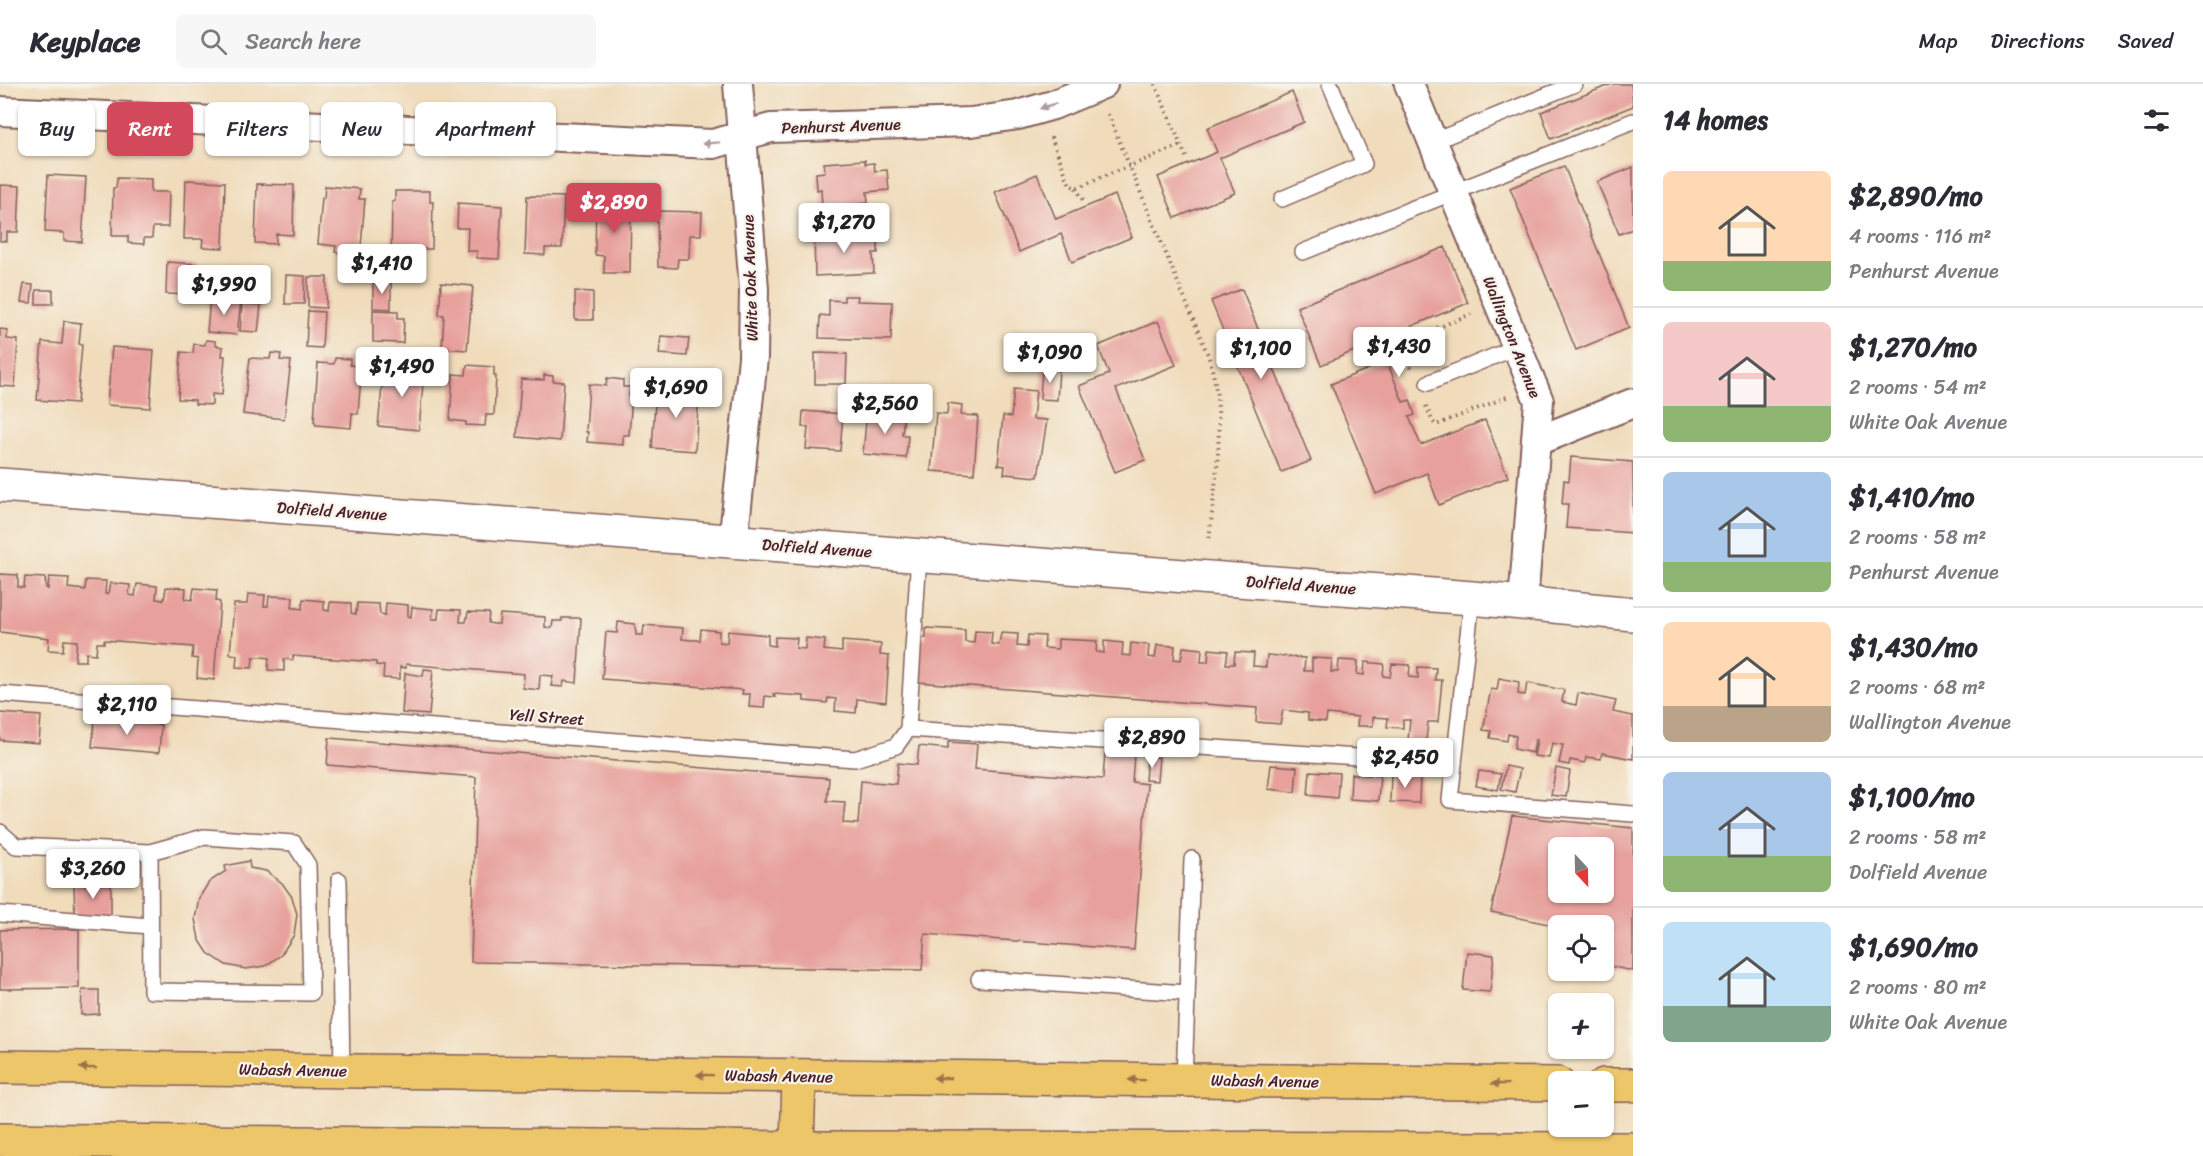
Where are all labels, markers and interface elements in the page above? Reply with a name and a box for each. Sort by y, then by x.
search box [176,14,596,68]
text: Keyplace [30,17,140,66]
text: Search here [245,22,361,61]
text: Map [1919,22,1957,60]
text: Directions [1990,22,2085,60]
text: Saved [2118,22,2173,60]
icon: search [197,25,230,58]
text: 14 homes [1663,97,1768,143]
chip: Buy [18,102,95,156]
chip: Rent [107,102,193,156]
chip: Filters [205,102,309,156]
chip: New [321,102,403,156]
chip: Apartment [415,102,556,156]
one-way arrow [1039,102,1057,111]
icon: filters [2140,104,2173,137]
street label: Penhurst Avenue [781,109,902,143]
one-way arrow [701,138,720,148]
text: $2,890/mo [1849,173,1983,219]
pin: $2,890 [565,183,663,234]
text: $2,890 [580,185,648,220]
icon: home [1711,195,1783,267]
pin: $1,270 [795,203,893,254]
text: $1,270 [812,205,876,240]
street label: White Oak Avenue [733,214,767,342]
text: 4 rooms · 116 m² [1849,219,1991,254]
pin: $1,410 [333,244,431,295]
text: $1,410 [351,246,413,281]
text: Penhurst Avenue [1849,254,1999,289]
pin: $1,990 [175,265,273,316]
text: $1,990 [192,267,256,302]
street label: Wallington Avenue [1474,272,1550,403]
text: $1,270/mo [1849,324,1977,370]
pin: $1,430 [1350,327,1448,378]
pin: $1,100 [1212,329,1310,380]
text: $1,430 [1367,329,1431,364]
text: $1,100 [1230,331,1292,366]
pin: $1,090 [1001,333,1099,384]
text: $1,090 [1018,335,1082,370]
icon: home [1711,346,1783,418]
pin: $1,490 [353,347,451,398]
text: $1,490 [370,349,434,384]
pin: $1,690 [627,368,725,419]
text: $1,690 [644,370,708,405]
text: 2 rooms · 54 m² [1849,370,1987,405]
pin: $2,560 [836,384,934,435]
text: $2,560 [852,386,918,421]
text: White Oak Avenue [1849,405,2007,440]
text: $1,410/mo [1849,474,1975,520]
street label: Dolfield Avenue [276,493,388,529]
icon: home [1711,496,1783,568]
text: 2 rooms · 58 m² [1849,520,1986,555]
street label: Dolfield Avenue [761,530,873,566]
text: Penhurst Avenue [1849,555,1999,590]
street label: Dolfield Avenue [1245,567,1357,603]
text: $1,430/mo [1849,624,1978,670]
icon: home [1711,646,1783,718]
text: 2 rooms · 68 m² [1849,670,1985,705]
pin: $2,110 [78,685,176,736]
text: $2,110 [97,687,157,722]
street label: Yell Street [509,700,585,734]
text: Wallington Avenue [1849,705,2011,740]
pin: $2,890 [1103,718,1201,769]
text: $2,890 [1118,720,1186,755]
pin: $2,450 [1356,738,1454,789]
text: $2,450 [1371,740,1439,775]
text: $1,100/mo [1849,774,1975,820]
icon: home [1711,796,1783,868]
text: 2 rooms · 58 m² [1849,820,1986,855]
north arrow [1548,837,1614,903]
map controls [1548,837,1614,1137]
pin: $3,260 [44,849,142,900]
text: $3,260 [60,851,126,886]
text: Dolfield Avenue [1849,855,1987,890]
button: locate [1548,915,1614,981]
text: $1,690/mo [1849,924,1978,970]
icon: home [1711,946,1783,1018]
text: 2 rooms · 80 m² [1849,970,1987,1005]
button: + [1548,993,1614,1059]
text: White Oak Avenue [1849,1005,2007,1040]
street label: Wabash Avenue [239,1055,347,1085]
street label: Wabash Avenue [725,1061,833,1091]
one-way arrow [79,1063,98,1073]
street label: Wabash Avenue [1211,1066,1319,1096]
one-way arrow [696,1071,715,1080]
button: − [1548,1071,1614,1137]
one-way arrow [933,1073,952,1083]
one-way arrow [1128,1075,1147,1085]
one-way arrow [1491,1079,1510,1088]

